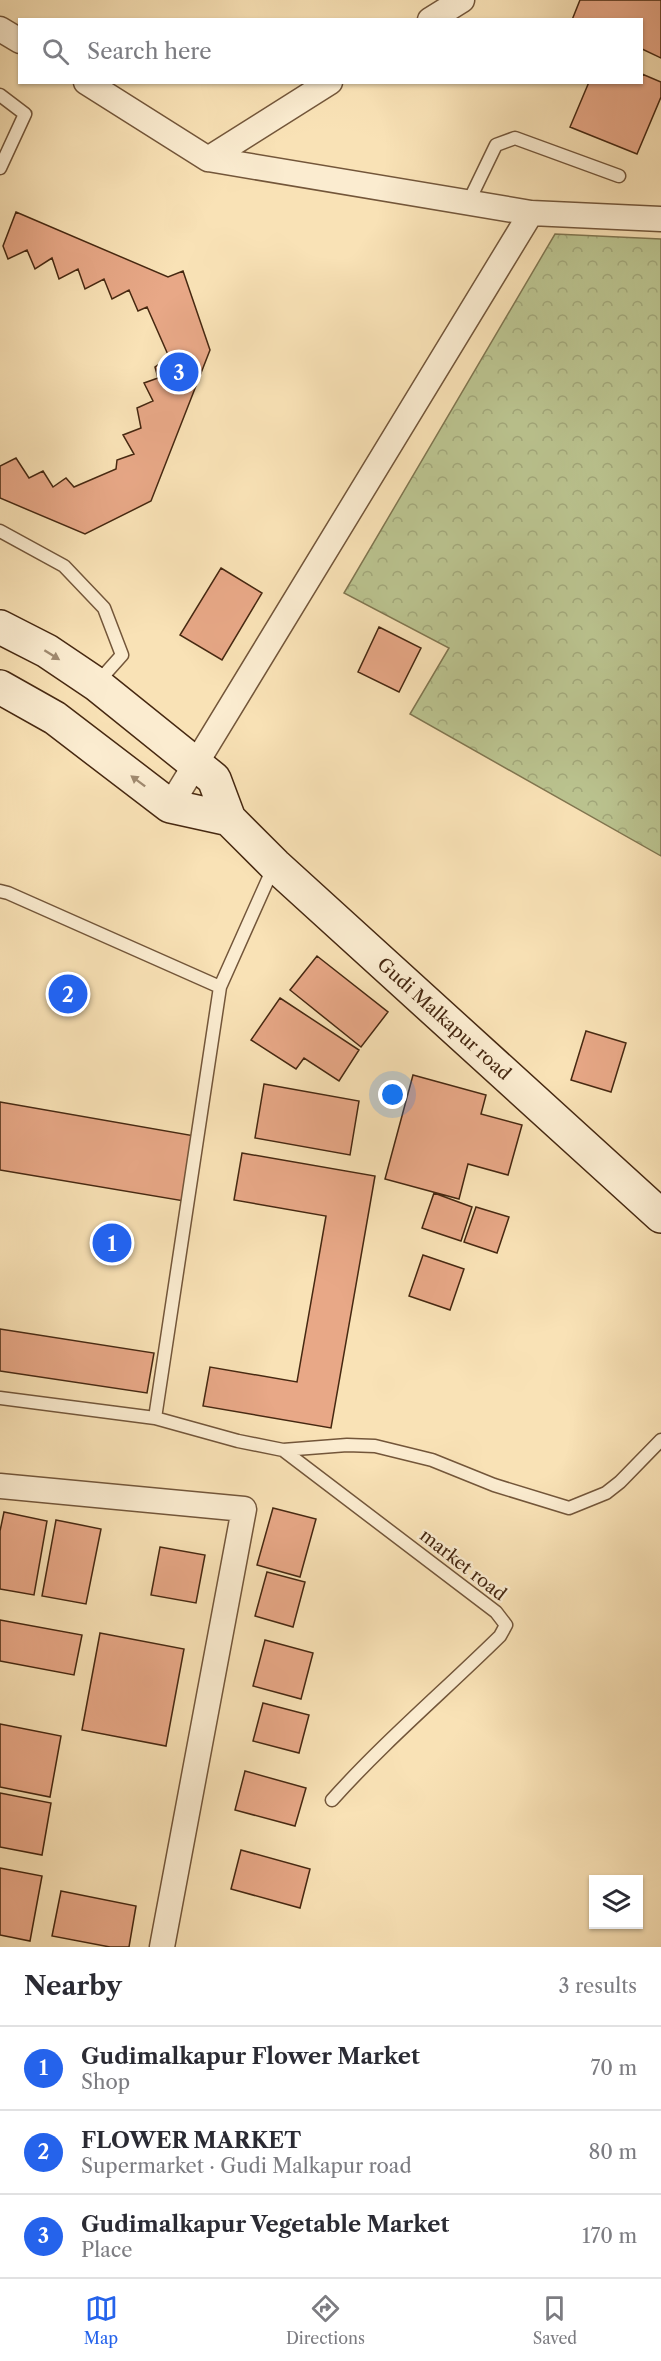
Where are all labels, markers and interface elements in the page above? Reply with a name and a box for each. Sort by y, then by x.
search box [18,18,643,84]
icon: search [39,35,72,68]
text: Search here [87,38,212,65]
pin: 3 [160,350,198,394]
one-way arrow [43,649,60,660]
one-way arrow [131,776,146,788]
street label: Gudi Malkapur road [373,953,515,1085]
pin: 2 [48,972,88,1016]
your location [378,1080,407,1109]
pin: 1 [92,1220,132,1266]
street label: market road [415,1524,511,1606]
map controls [589,1875,643,1929]
button: layers [589,1875,643,1929]
text: Nearby [24,1970,122,2002]
text: 3 results [559,1974,637,1998]
text: Gudimalkapur Flower Market [81,2043,420,2070]
text: 1 [39,2056,48,2080]
text: 70 m [591,2056,637,2080]
text: Shop [81,2070,130,2094]
text: FLOWER MARKET [81,2127,301,2154]
text: 2 [38,2140,49,2164]
text: 80 m [589,2140,637,2164]
text: Supermarket · Gudi Malkapur road [81,2154,412,2178]
text: Gudimalkapur Vegetable Market [81,2211,449,2238]
text: 3 [38,2224,49,2248]
text: 170 m [582,2224,637,2248]
text: Place [81,2238,132,2262]
tab: Map [84,2292,118,2348]
tab: Directions [286,2292,365,2348]
tab: Saved [533,2292,577,2348]

